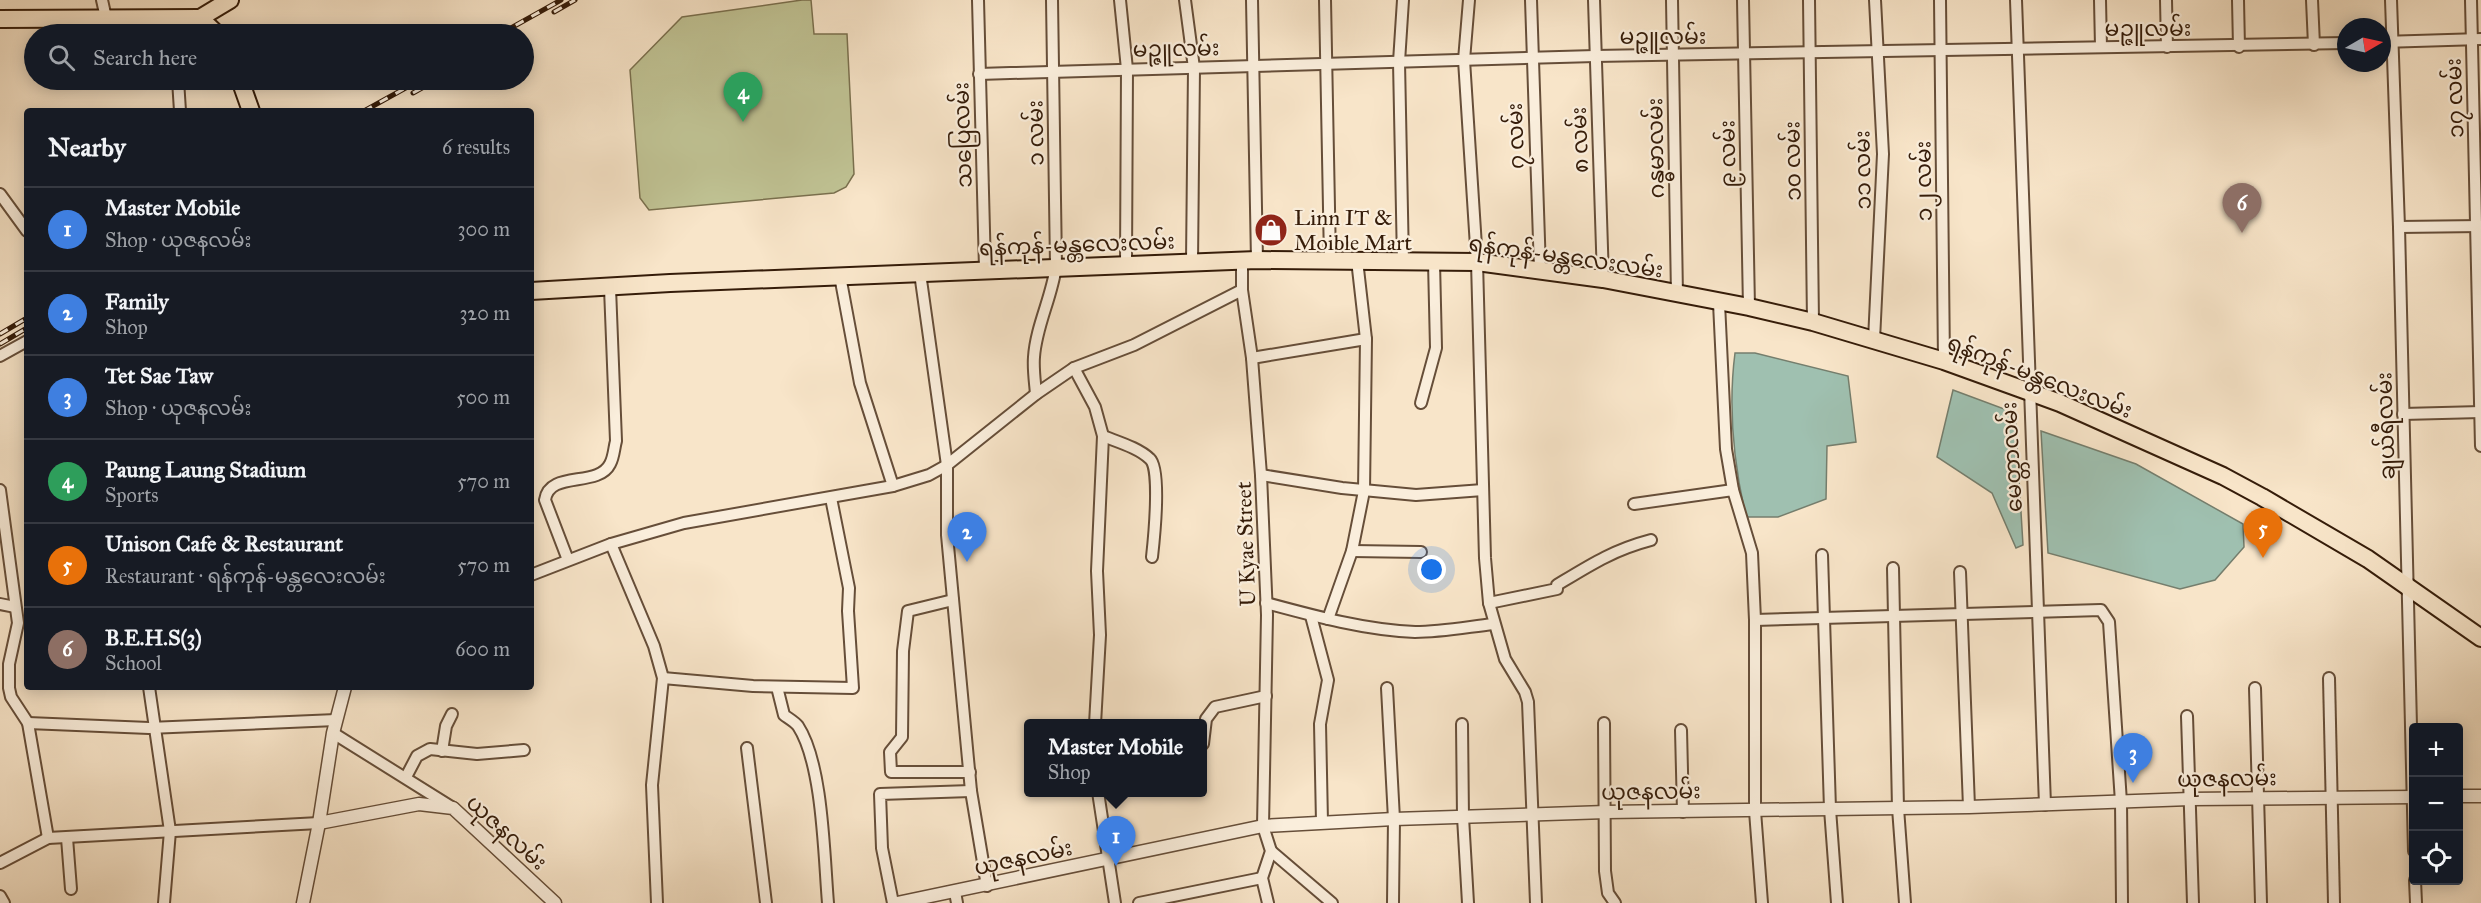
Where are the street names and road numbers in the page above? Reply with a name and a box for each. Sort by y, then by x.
street label: မဉ္ဇူလမ်း [2105,13,2191,46]
street label: မဉ္ဇူလမ်း [1620,21,1706,54]
street label: မဉ္ဇူလမ်း [1132,32,1220,67]
street label: ၁၇ လမ်း [2438,57,2473,138]
street label: သပြေလမ်း [945,82,982,188]
street label: ဂန္ဓမာလမ်း [1639,97,1674,199]
street label: ၁ လမ်း [1019,100,1050,166]
street label: ၇ လမ်း [1499,102,1534,170]
street label: ၈ လမ်း [1563,106,1594,174]
street label: ၉ လမ်း [1711,120,1746,188]
street label: ၁၀ လမ်း [1776,121,1807,201]
street label: ၁၁ လမ်း [1846,130,1877,210]
street label: ၁၂ လမ်း [1907,140,1942,222]
street label: ရန်ကုန်-မန္တလေးလမ်း [979,226,1176,265]
street label: ရန်ကုန်-မန္တလေးလမ်း [1466,228,1665,287]
street label: ရန်ကုန်-မန္တလေးလမ်း [1942,327,2137,428]
street label: ချယ်ရီလမ်း [2368,372,2406,480]
street label: မေတ္တာလမ်း [1993,401,2032,513]
street label: U Kyae Street [1230,481,1261,607]
street label: ယုဇနလမ်း [2177,762,2277,797]
street label: ယုဇနလမ်း [1601,775,1701,810]
street label: ယုဇနလမ်း [458,788,554,879]
street label: ယုဇနလမ်း [971,832,1075,885]

